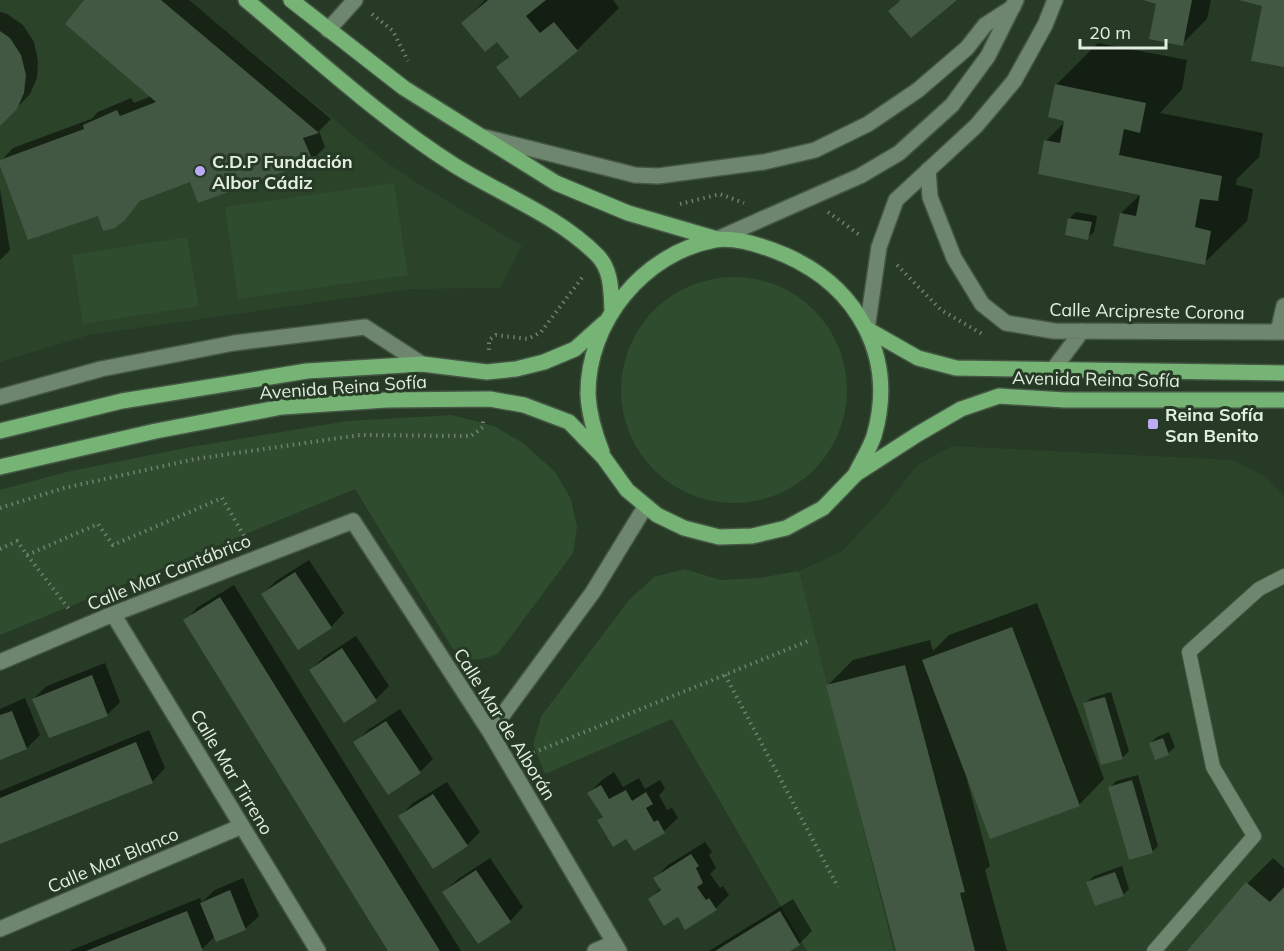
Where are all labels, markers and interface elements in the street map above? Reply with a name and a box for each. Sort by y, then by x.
scale bar [1080,12,1166,50]
text: 20 m [1089,21,1131,44]
place label: C.D.P Fundación Albor Cádiz [212,150,353,194]
marker: C.D.P Fundación Albor Cádiz [193,164,207,178]
street label: Calle Arcipreste Corona [1049,298,1245,324]
street label: Avenida Reina Sofía [1012,366,1180,392]
street label: Avenida Reina Sofía [258,370,428,404]
place label: Reina Sofía San Benito [1165,403,1264,447]
marker: Reina Sofía San Benito [1146,417,1160,431]
street label: Calle Mar Cantábrico [84,529,254,615]
street label: Calle Mar de Alborán [449,644,561,804]
street label: Calle Mar Tirreno [186,705,278,839]
street label: Calle Mar Blanco [44,822,182,898]

